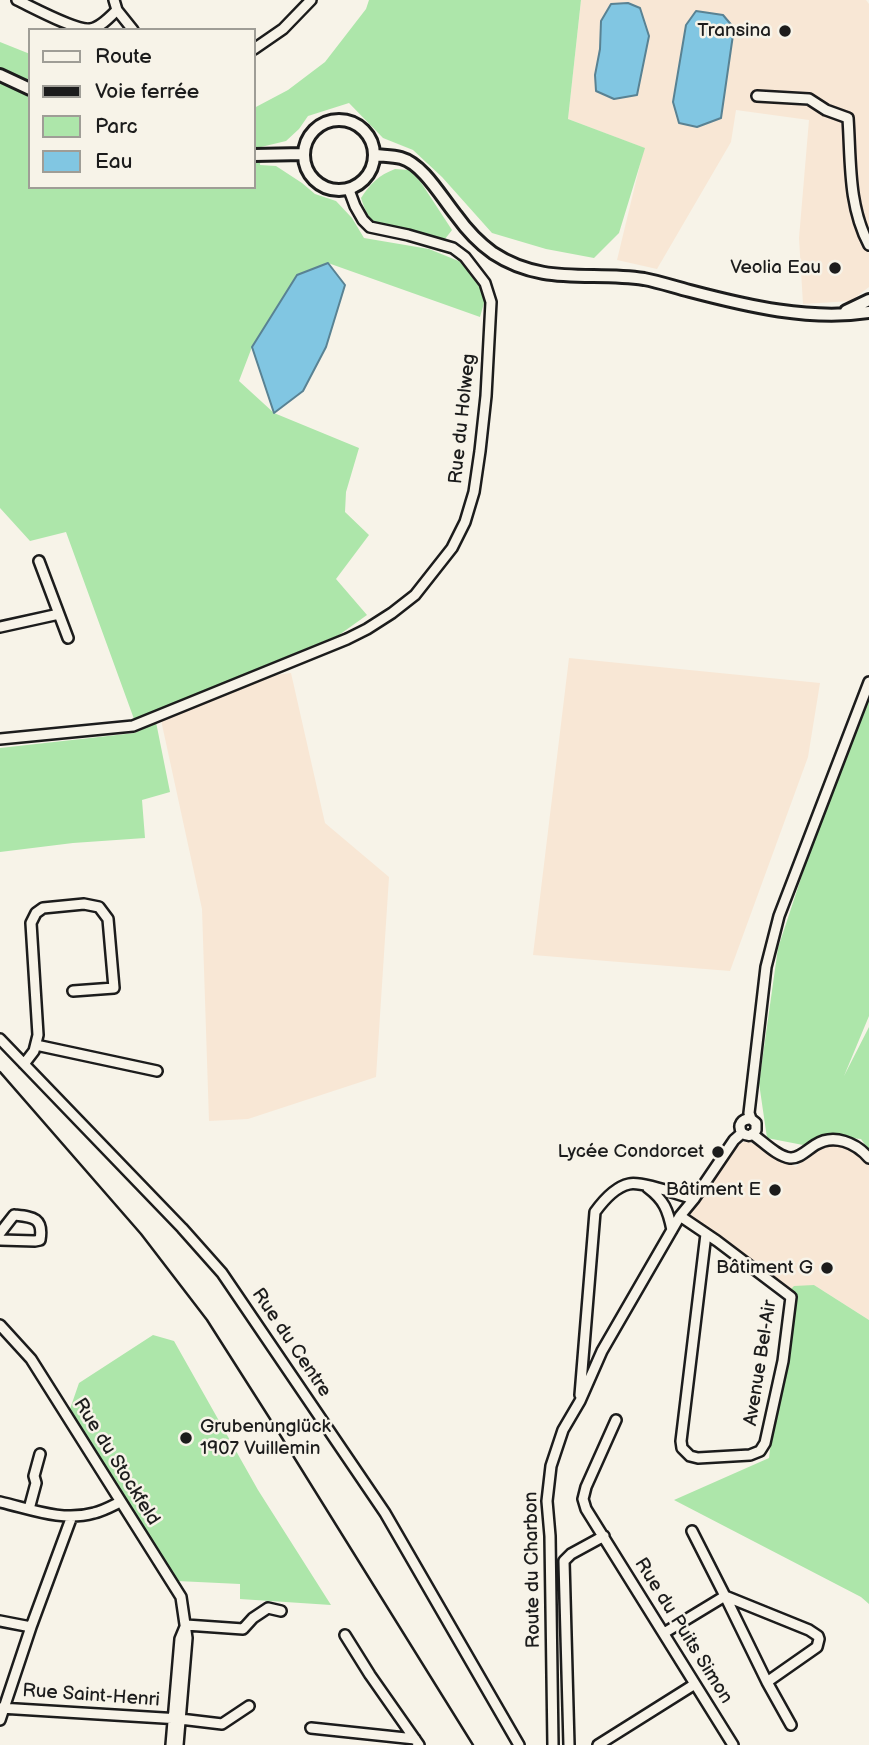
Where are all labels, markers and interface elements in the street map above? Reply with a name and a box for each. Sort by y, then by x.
place label: Transina [697,20,771,42]
marker: Transina [777,23,793,39]
legend [28,28,256,189]
text: Route [95,44,152,69]
text: Voie ferrée [95,79,199,104]
text: Parc [95,114,138,139]
text: Eau [95,149,132,174]
place label: Veolia Eau [730,257,821,279]
marker: Veolia Eau [827,260,843,276]
street label: Rue du Holweg [445,353,481,485]
place label: Lycée Condorcet [557,1141,704,1163]
marker: Lycée Condorcet [710,1144,726,1160]
place label: Bâtiment E [666,1179,761,1201]
marker: Bâtiment E [767,1182,783,1198]
place label: Bâtiment G [716,1257,813,1279]
marker: Bâtiment G [819,1260,835,1276]
street label: Rue du Centre [246,1284,336,1402]
street label: Avenue Bel-Air [740,1298,782,1428]
street label: Rue du Stockfeld [68,1394,164,1530]
place label: Grubenunglück 1907 Vuillemin [200,1416,331,1460]
marker: Grubenunglück 1907 Vuillemin [178,1430,194,1446]
street label: Route du Charbon [520,1491,546,1649]
street label: Rue du Puits Simon [629,1554,737,1708]
street label: Rue Saint-Henri [21,1680,161,1712]

